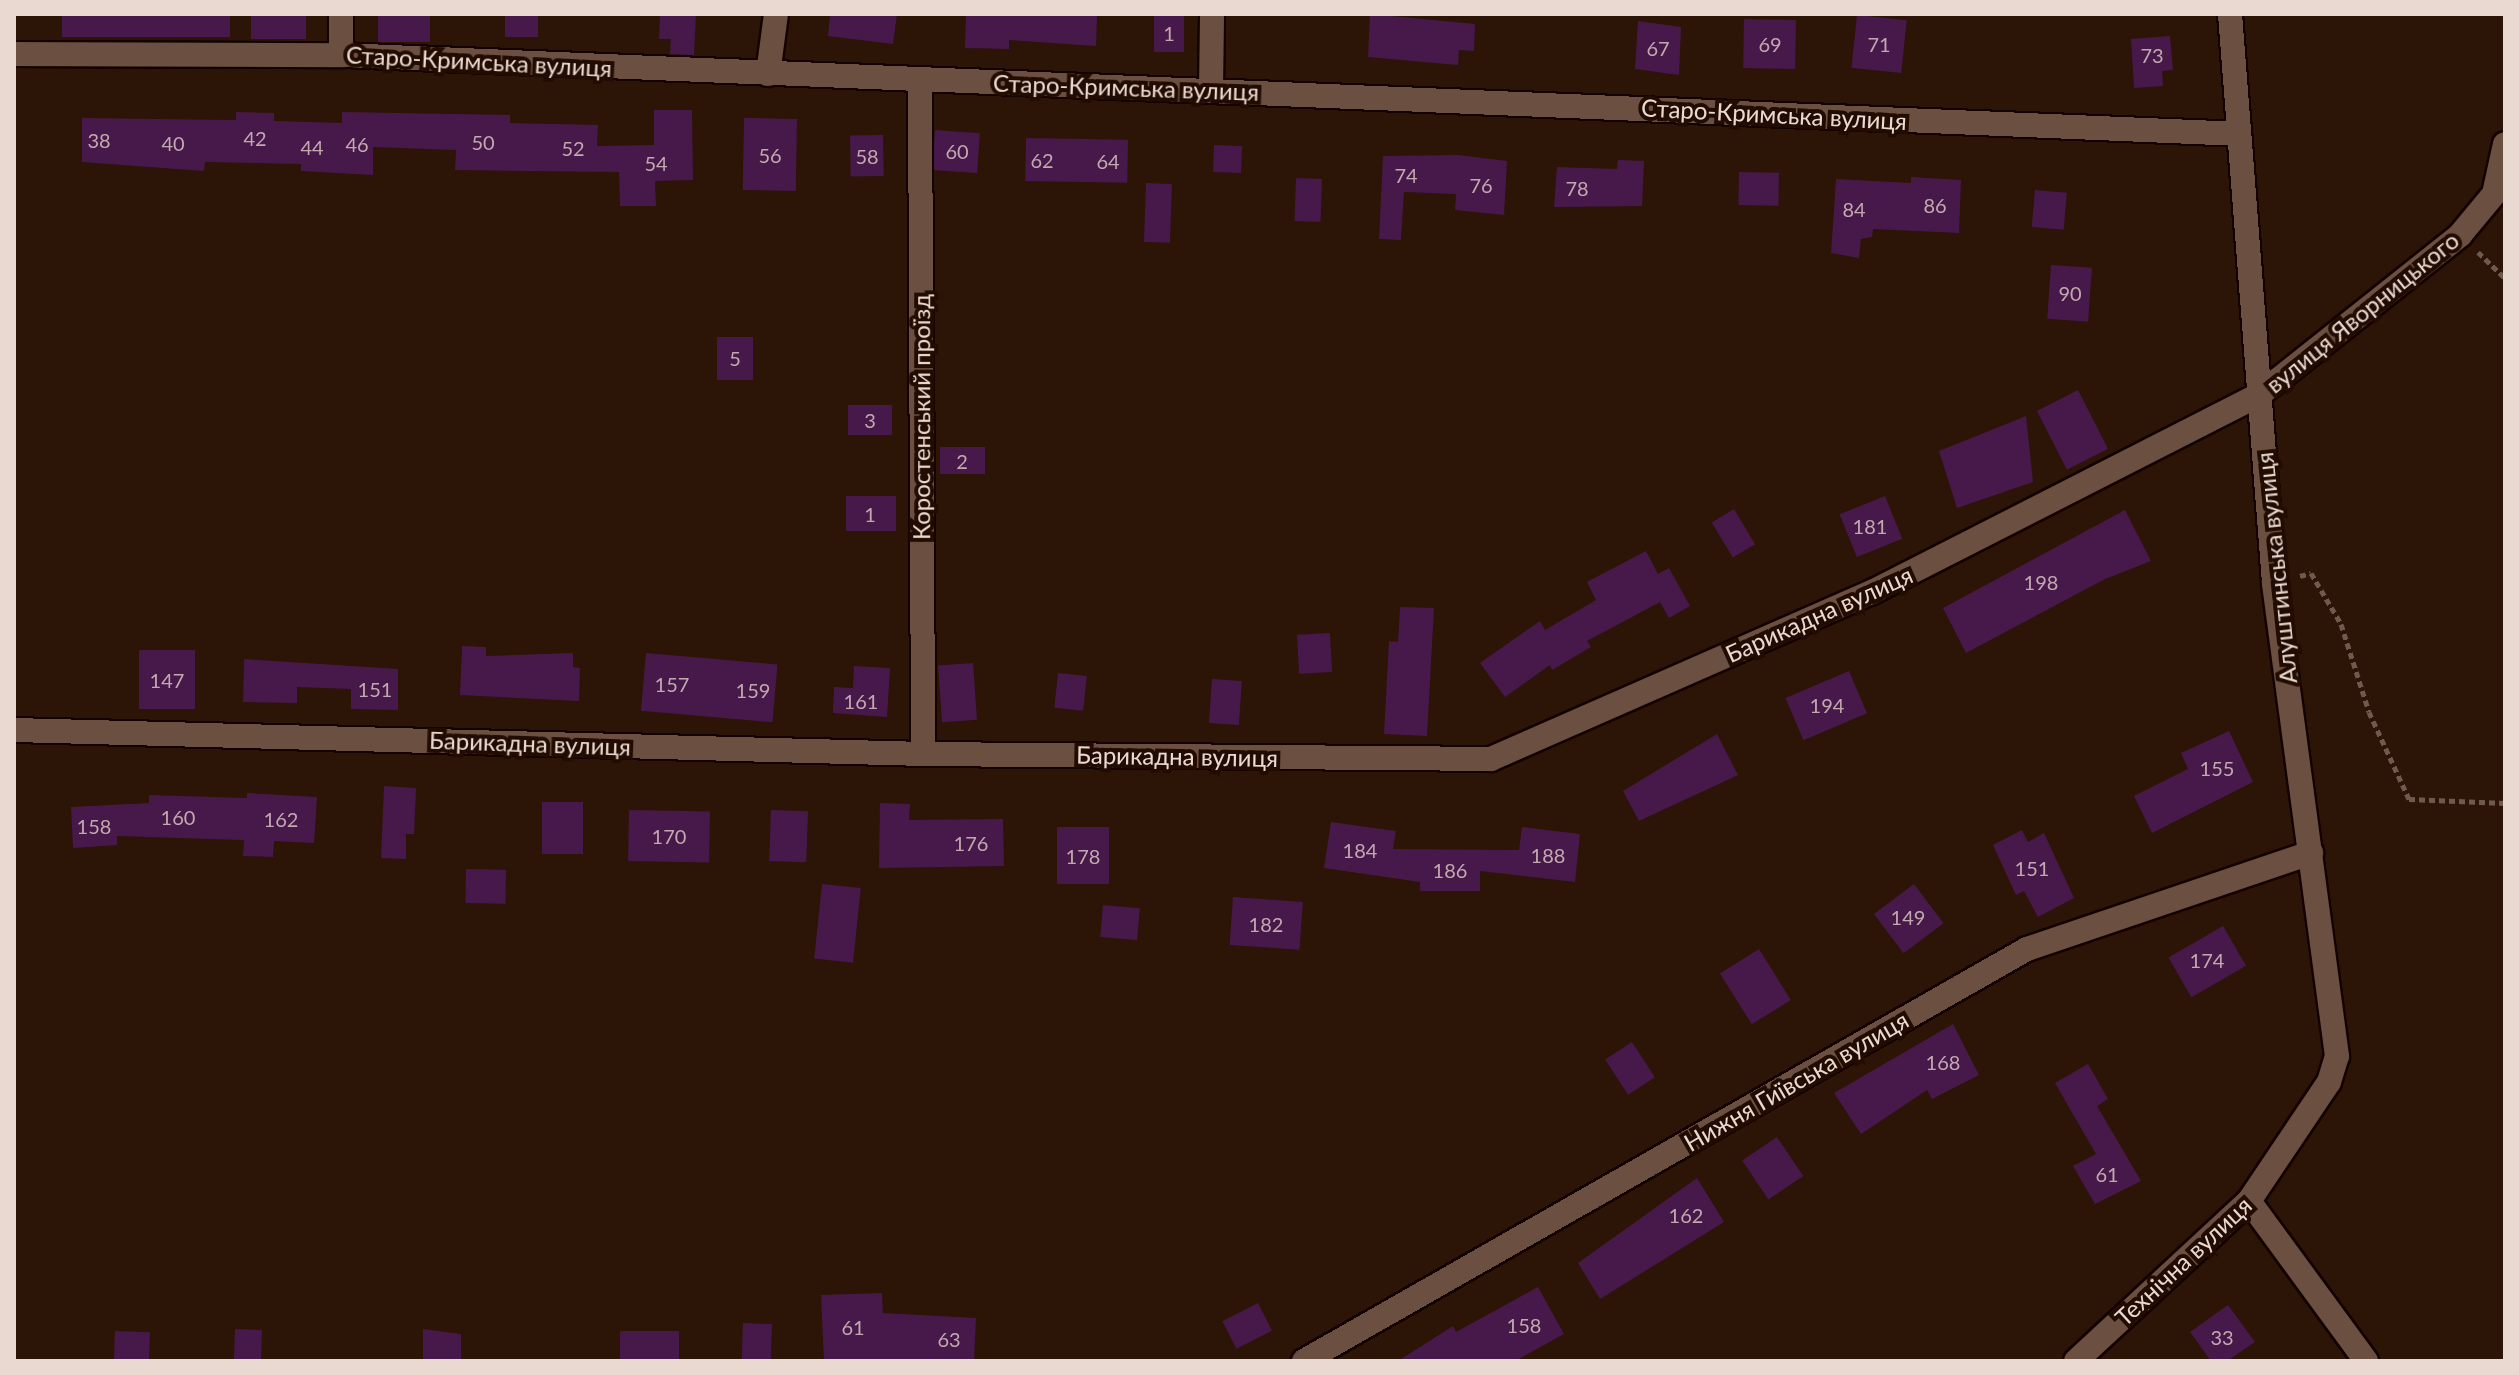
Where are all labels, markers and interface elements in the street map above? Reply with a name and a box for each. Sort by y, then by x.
house number: 1 [1163,21,1175,45]
house number: 69 [1758,32,1782,56]
house number: 71 [1867,32,1891,56]
house number: 67 [1646,36,1670,60]
street label: Старо-Кримська вулиця [345,40,613,82]
house number: 73 [2140,43,2164,67]
street label: Старо-Кримська вулиця [993,68,1259,106]
street label: Старо-Кримська вулиця [1640,93,1908,135]
house number: 42 [243,126,267,150]
house number: 38 [87,128,111,152]
house number: 50 [471,130,495,154]
house number: 40 [161,131,185,155]
house number: 46 [345,132,369,156]
house number: 44 [300,135,324,159]
house number: 52 [561,136,585,160]
house number: 60 [945,139,969,163]
house number: 56 [758,143,782,167]
house number: 58 [855,144,879,168]
house number: 62 [1030,148,1054,172]
house number: 64 [1096,149,1120,173]
house number: 54 [644,151,668,175]
house number: 74 [1394,163,1418,187]
house number: 76 [1469,173,1493,197]
house number: 78 [1565,176,1589,200]
house number: 86 [1923,193,1947,217]
house number: 84 [1842,197,1866,221]
street label: вулиця Яворницького [2260,225,2464,399]
house number: 90 [2058,281,2082,305]
street label: Коростенський проїзд [907,294,935,540]
house number: 5 [729,346,741,370]
house number: 3 [864,408,876,432]
house number: 2 [956,449,968,473]
street label: Алуштинська вулиця [2250,451,2302,685]
house number: 1 [864,502,876,526]
house number: 181 [1853,514,1887,538]
street label: Барикадна вулиця [1721,560,1917,668]
house number: 198 [2024,570,2058,594]
house number: 147 [150,668,184,692]
house number: 157 [655,672,689,696]
house number: 151 [358,677,392,701]
house number: 159 [736,678,770,702]
house number: 161 [844,689,878,713]
house number: 194 [1810,693,1844,717]
street label: Барикадна вулиця [429,725,631,761]
street label: Барикадна вулиця [1076,740,1278,772]
house number: 155 [2200,756,2234,780]
house number: 160 [161,805,195,829]
house number: 162 [264,807,298,831]
house number: 158 [77,814,111,838]
house number: 170 [652,824,686,848]
house number: 176 [954,831,988,855]
house number: 184 [1343,838,1377,862]
house number: 188 [1531,843,1565,867]
house number: 178 [1066,844,1100,868]
house number: 151 [2015,856,2049,880]
house number: 186 [1433,858,1467,882]
house number: 149 [1891,905,1925,929]
house number: 182 [1249,912,1283,936]
house number: 174 [2190,948,2224,972]
street label: Нижня Гиївська вулиця [1679,1005,1913,1157]
house number: 168 [1926,1050,1960,1074]
house number: 61 [2095,1162,2119,1186]
street label: Технічна вулиця [2109,1190,2257,1332]
house number: 162 [1669,1203,1703,1227]
house number: 158 [1507,1313,1541,1337]
house number: 61 [841,1315,865,1339]
house number: 33 [2210,1325,2234,1349]
house number: 63 [937,1327,961,1351]

